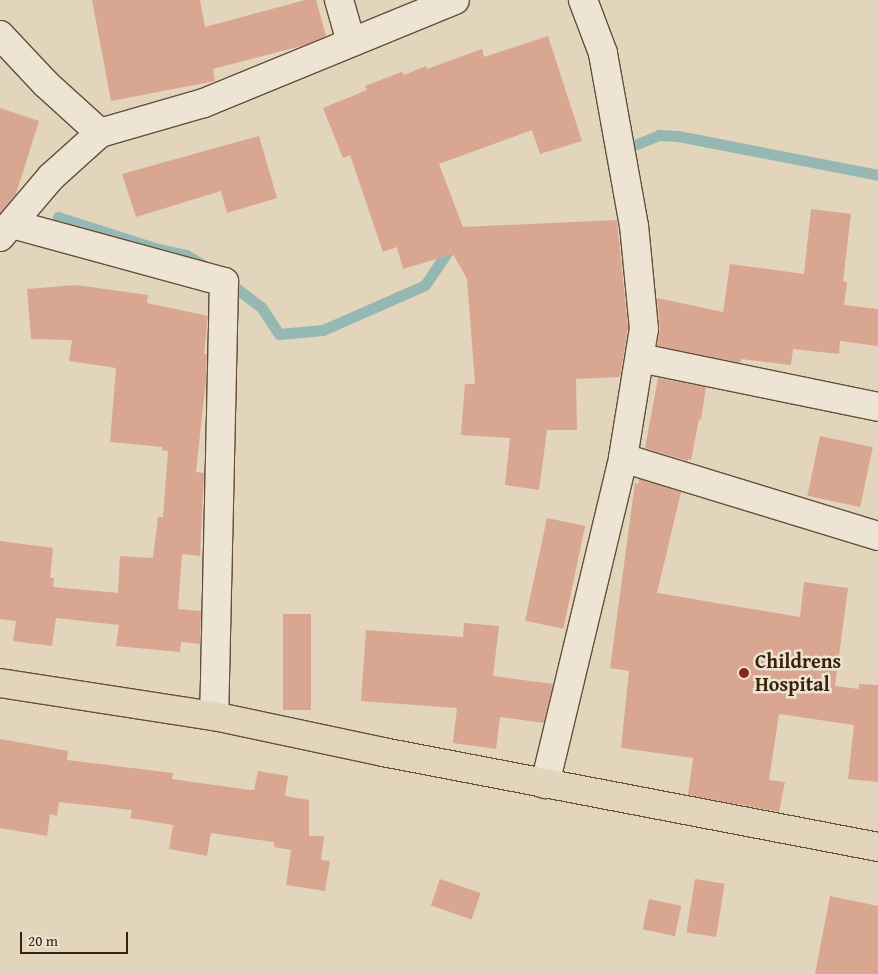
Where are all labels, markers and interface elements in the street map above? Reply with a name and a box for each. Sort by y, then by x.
place label: Childrens Hospital [755,649,841,696]
marker: Childrens Hospital [737,666,751,680]
scale bar [22,922,130,954]
text: 20 m [28,930,58,951]

